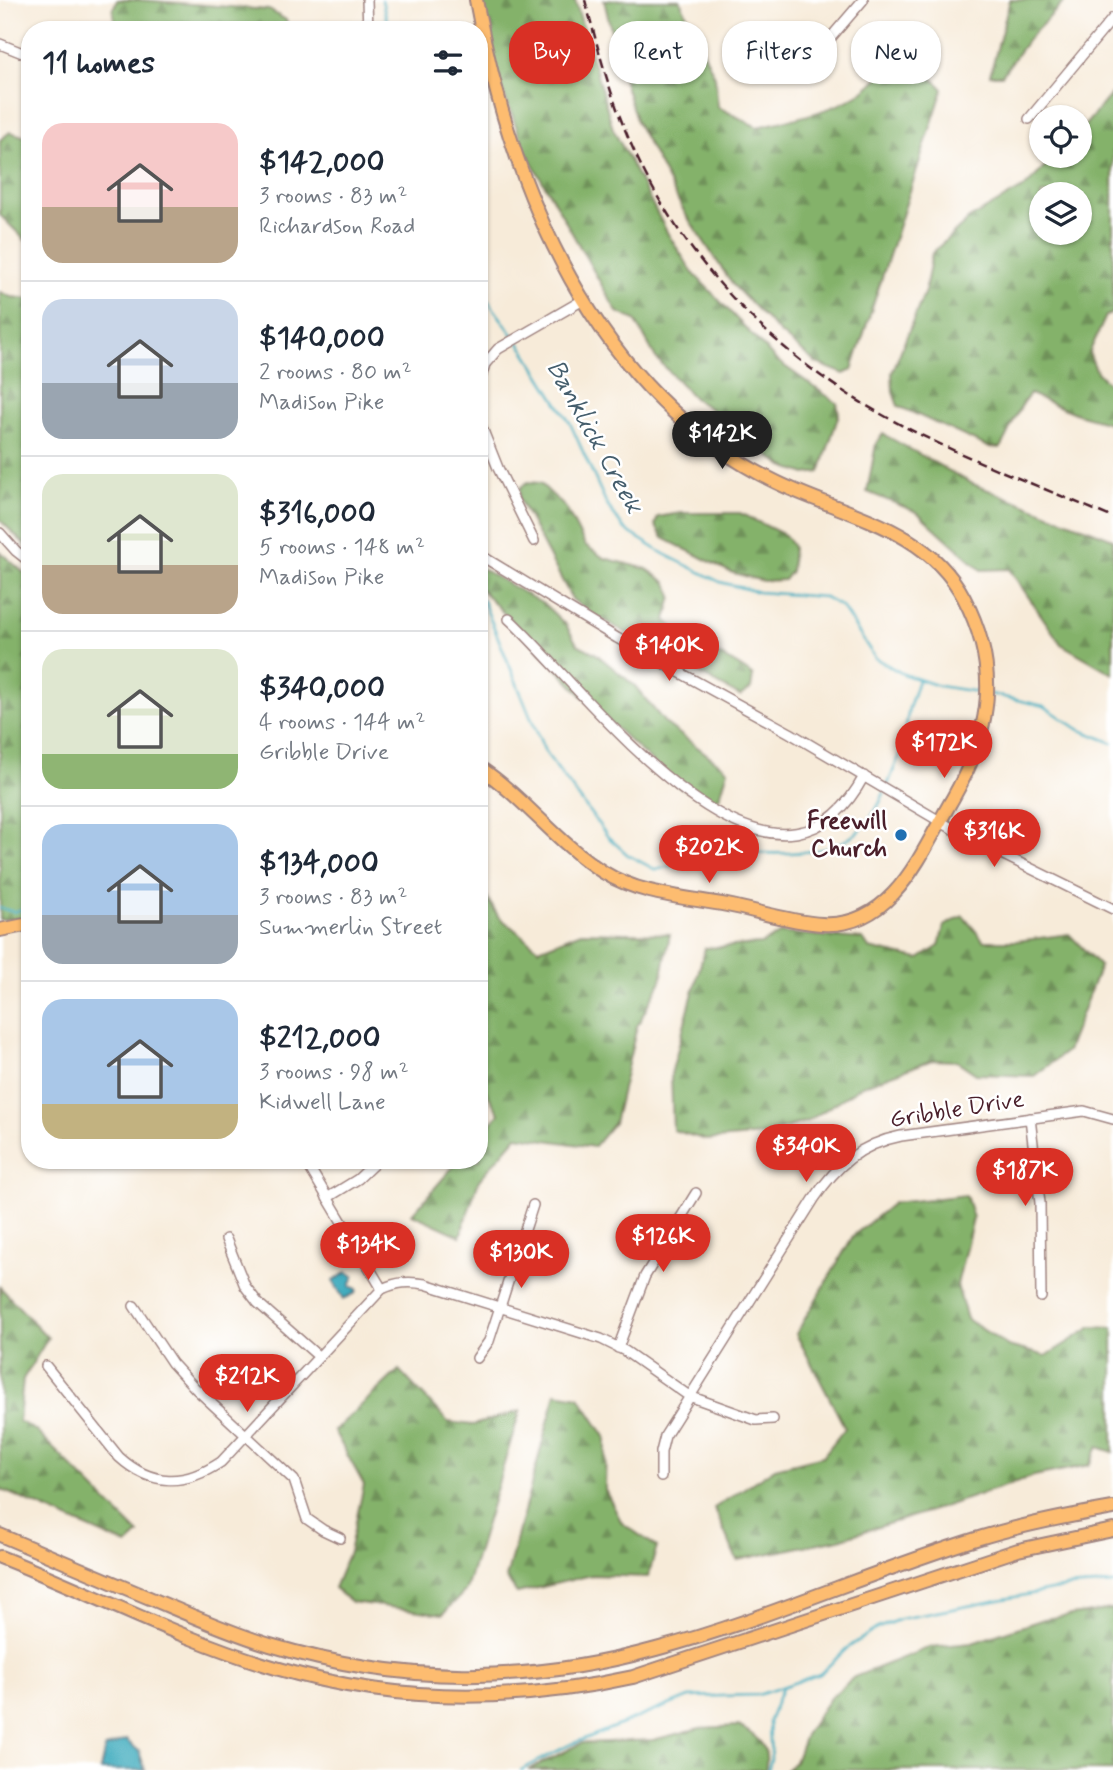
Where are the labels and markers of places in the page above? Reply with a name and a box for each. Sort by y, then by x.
pin: $142K [673,412,771,471]
pin: $140K [620,624,718,683]
pin: $172K [895,720,993,780]
place label: Freewill Church [807,806,887,865]
pin: $316K [945,810,1043,869]
pin: $202K [660,826,758,885]
marker: Freewill Church [893,827,909,843]
pin: $340K [757,1124,855,1184]
pin: $187K [976,1148,1074,1208]
pin: $126K [614,1214,712,1274]
pin: $134K [319,1222,417,1282]
pin: $130K [472,1230,570,1290]
pin: $212K [198,1354,296,1414]

